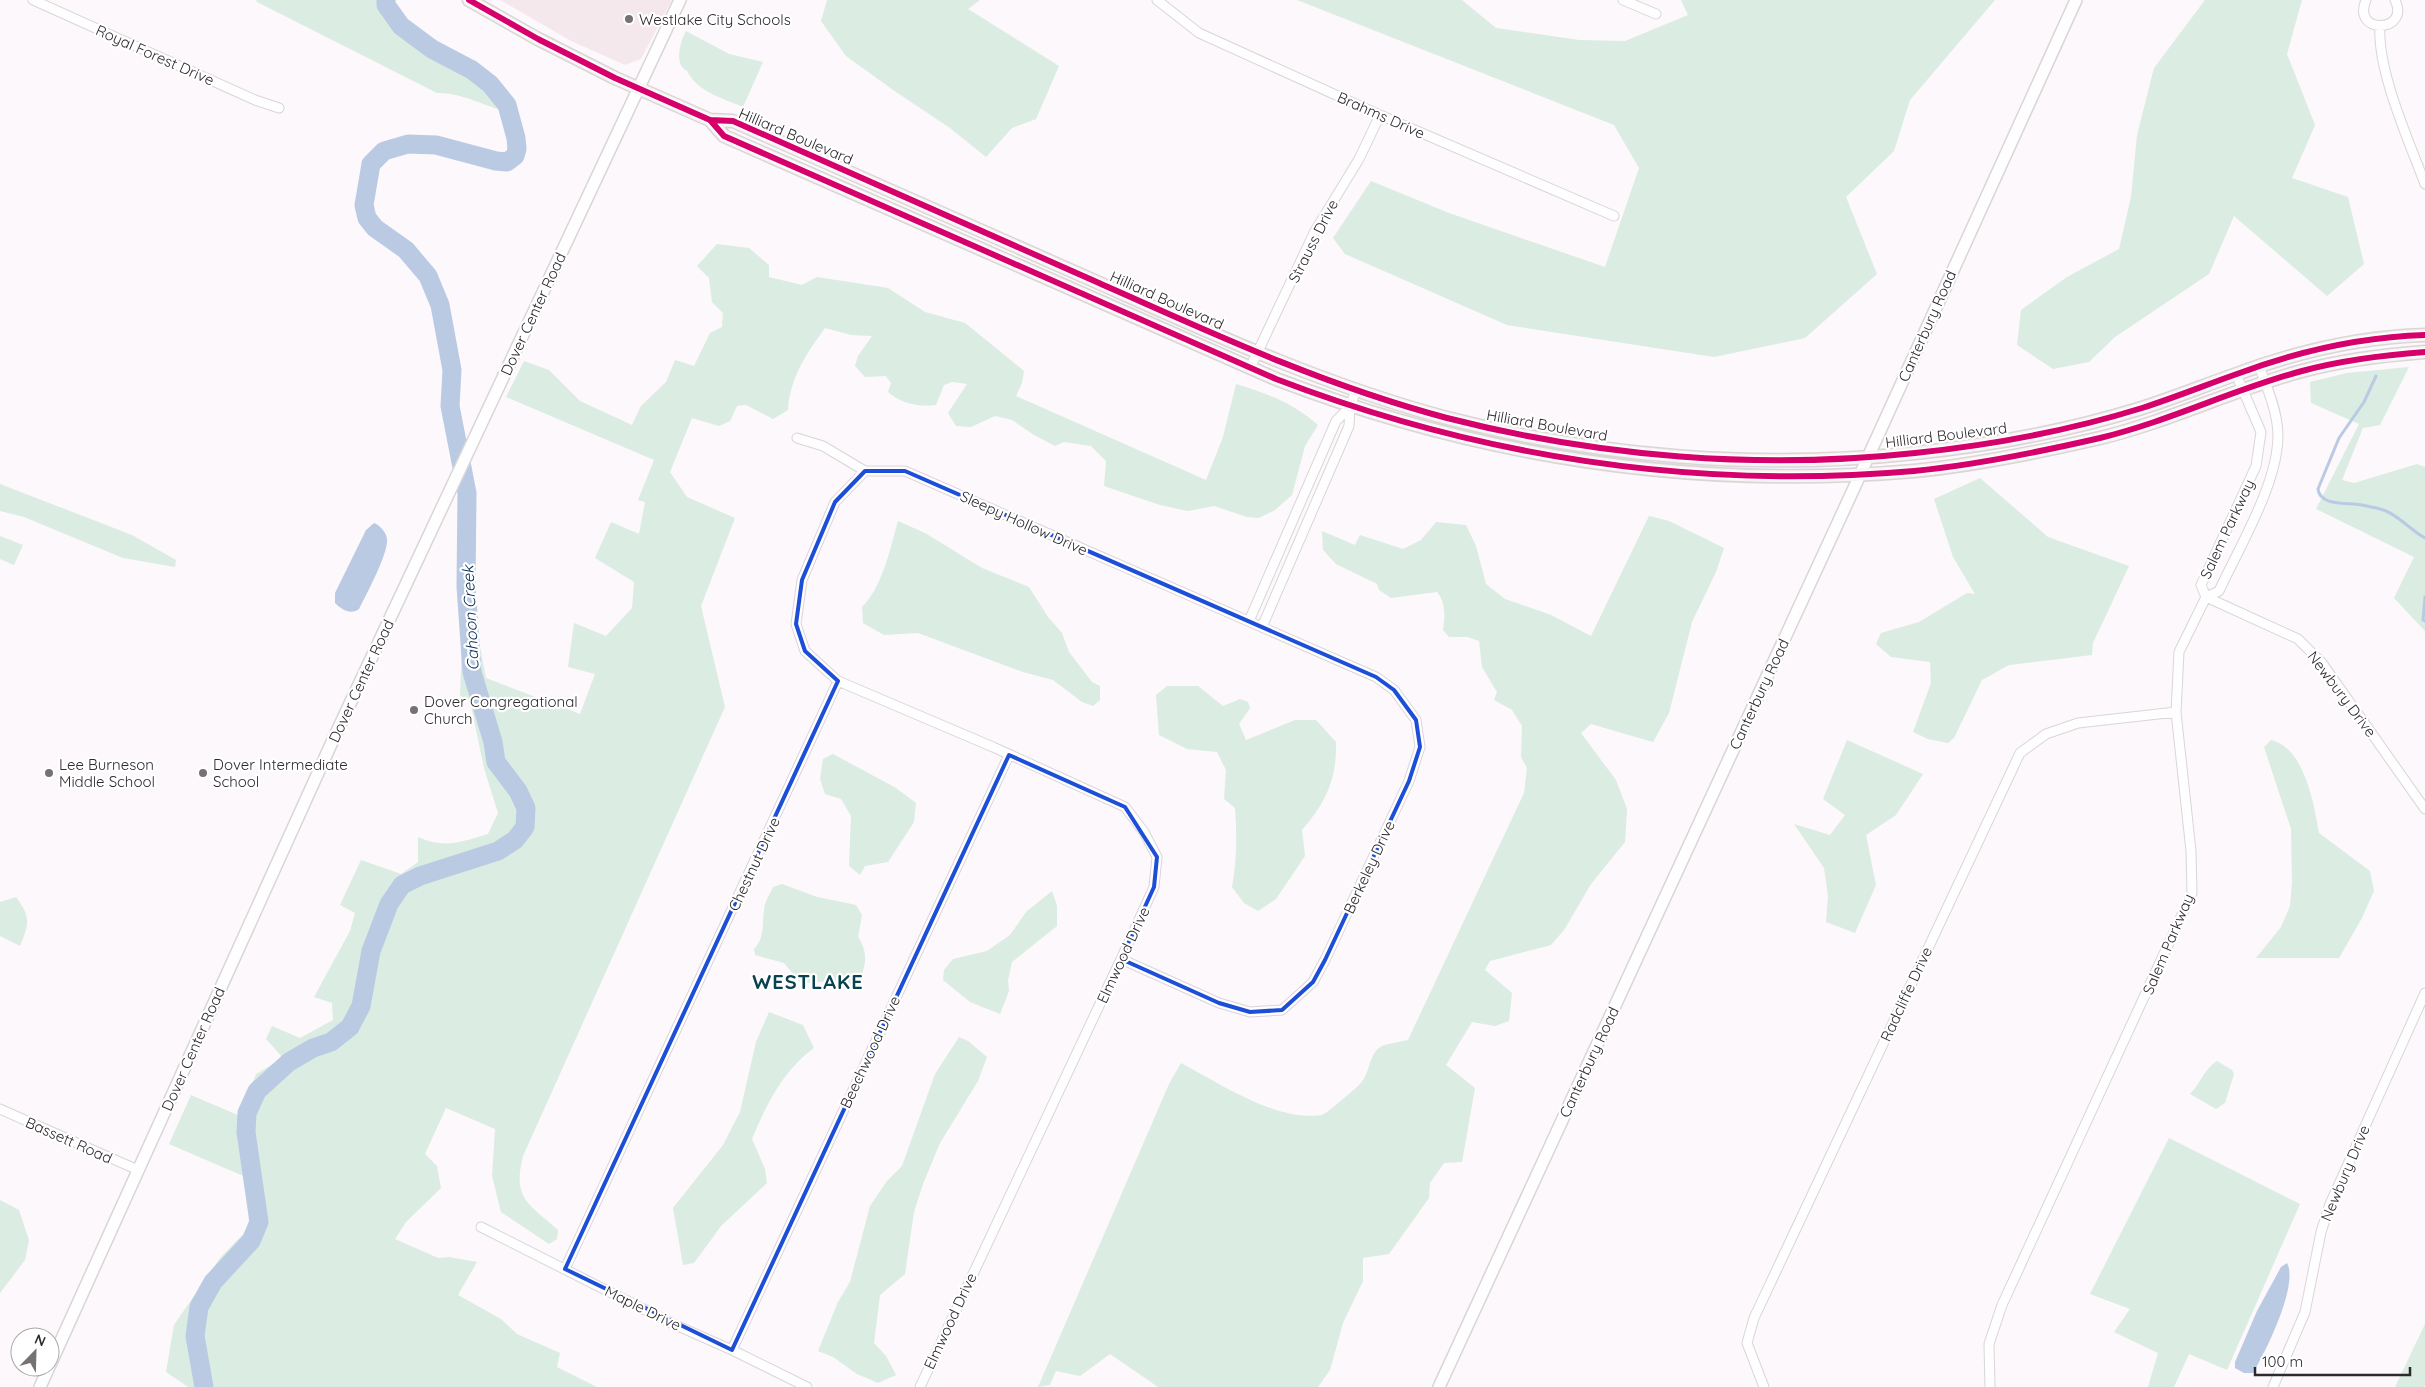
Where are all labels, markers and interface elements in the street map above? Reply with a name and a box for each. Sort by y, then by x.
place label: Westlake City Schools [639,10,791,29]
marker: Westlake City Schools [623,13,635,25]
street label: Royal Forest Drive [93,20,217,90]
street label: Brahms Drive [1334,87,1428,143]
street label: Hilliard Boulevard [736,103,856,169]
street label: Strauss Drive [1284,196,1342,286]
street label: Dover Center Road [496,249,570,379]
street label: Hilliard Boulevard [1107,266,1227,334]
street label: Canterbury Road [1894,267,1960,385]
street label: Hilliard Boulevard [1485,405,1609,445]
street label: Hilliard Boulevard [1884,418,2008,452]
street label: Salem Parkway [2196,476,2258,582]
street label: Sleepy Hollow Drive [957,486,1091,560]
water label: Cahoon Creek [457,564,483,671]
street label: Dover Center Road [324,616,398,746]
street label: Canterbury Road [1725,636,1793,752]
street label: Newbury Drive [2303,647,2381,741]
place label: Dover Congregational Church [424,692,578,728]
marker: Dover Congregational Church [408,704,420,716]
place label: Lee Burneson Middle School [59,755,155,791]
place label: Dover Intermediate School [213,755,348,791]
marker: Lee Burneson Middle School [43,767,55,779]
marker: Dover Intermediate School [197,767,209,779]
street label: Chestnut Drive [724,814,784,914]
street label: Berkeley Drive [1339,817,1399,917]
street label: Salem Parkway [2138,891,2198,997]
street label: Elmwood Drive [1092,904,1154,1006]
street label: Radcliffe Drive [1876,944,1936,1044]
district label: WESTLAKE [752,969,864,994]
street label: Dover Center Road [157,984,229,1114]
street label: Beechwood Drive [836,993,904,1111]
street label: Canterbury Road [1555,1004,1623,1120]
street label: Bassett Road [23,1112,115,1168]
street label: Newbury Drive [2316,1122,2374,1224]
street label: Elmwood Drive [919,1270,981,1372]
street label: Maple Drive [602,1281,684,1335]
north arrow [10,1327,60,1377]
text: N [32,1330,48,1350]
scale bar [2255,1344,2410,1376]
text: 100 m [2262,1352,2303,1371]

